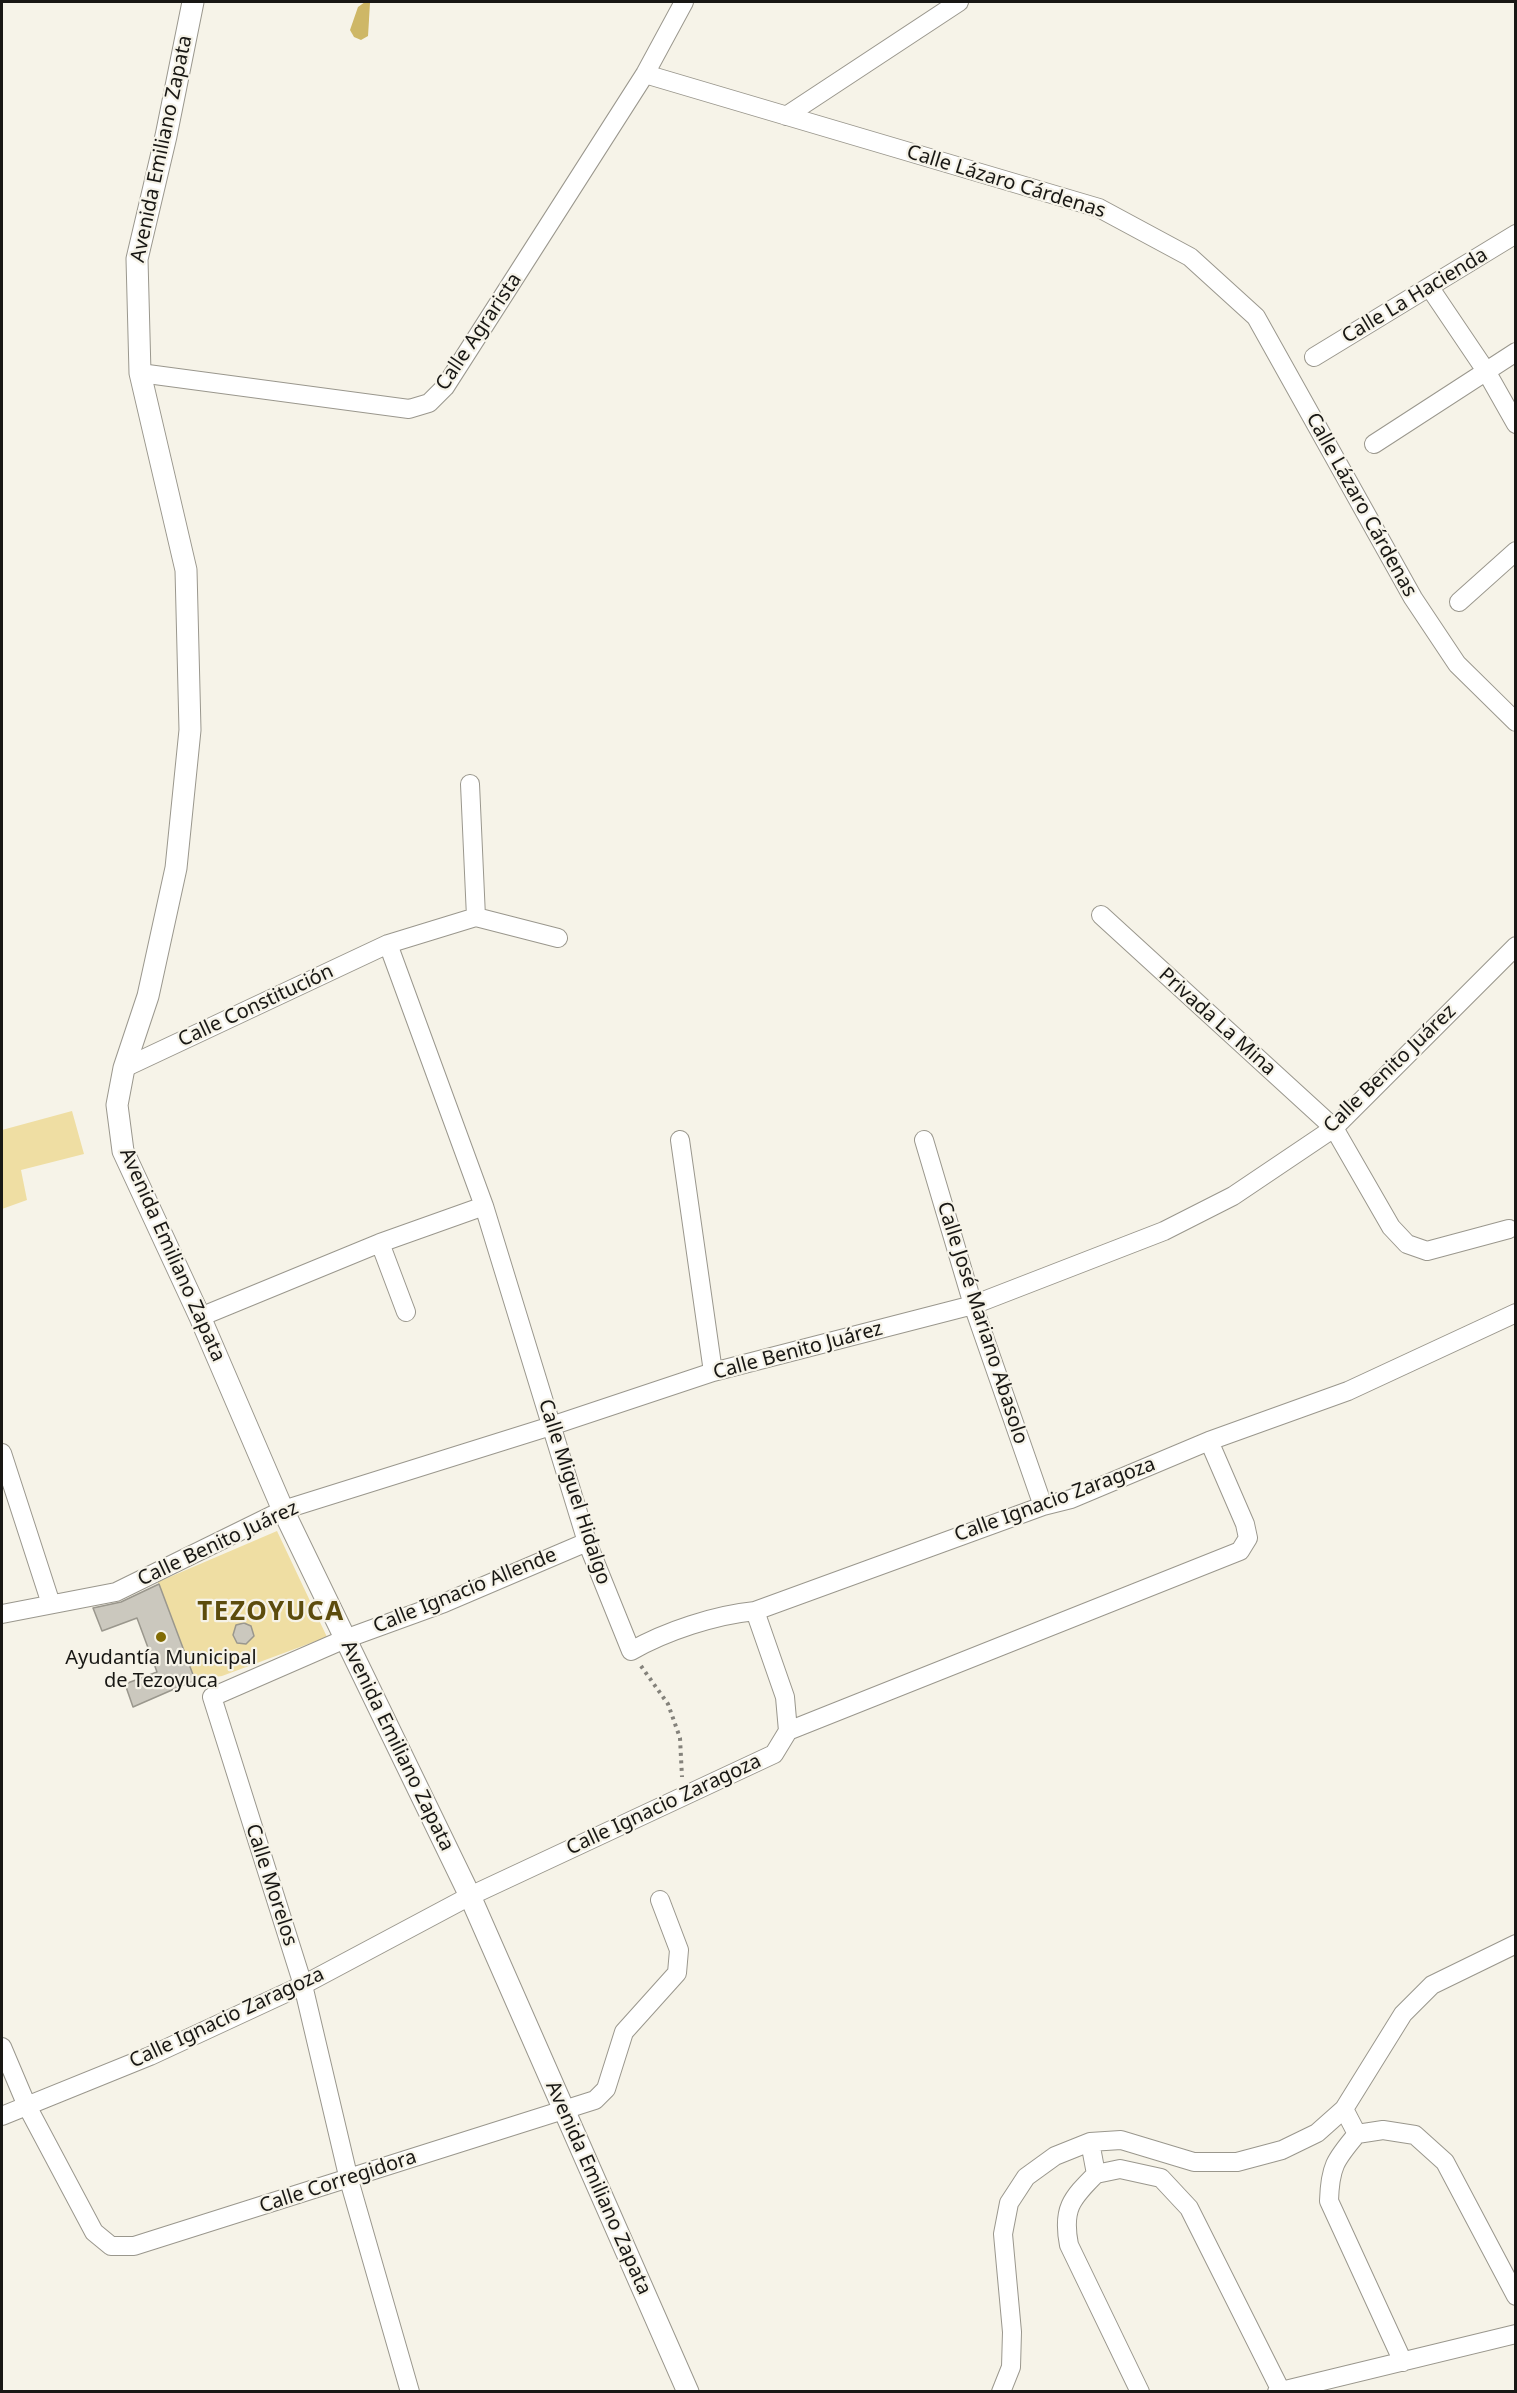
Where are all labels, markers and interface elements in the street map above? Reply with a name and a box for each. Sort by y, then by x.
street label: Avenida Emiliano Zapata [126,33,198,265]
street label: Calle Lázaro Cárdenas [904,140,1108,224]
street label: Calle La Hacienda [1338,243,1492,349]
street label: Calle Agrarista [431,269,527,395]
street label: Calle Lázaro Cárdenas [1300,409,1422,601]
street label: Calle Constitución [175,960,337,1052]
street label: Privada La Mina [1153,963,1281,1081]
street label: Calle Benito Juárez [1319,1000,1461,1138]
street label: Avenida Emiliano Zapata [114,1144,230,1366]
street label: Calle José Mariano Abasolo [931,1199,1033,1447]
street label: Calle Benito Juárez [711,1317,885,1385]
street label: Calle Miguel Hidalgo [533,1396,615,1588]
street label: Calle Ignacio Zaragoza [951,1452,1159,1548]
street label: Calle Benito Juárez [134,1496,302,1592]
street label: Calle Ignacio Allende [370,1543,560,1639]
district label: TEZOYUCA [197,1597,345,1629]
marker: Ayudantía Municipal de Tezoyuca [154,1630,168,1644]
street label: Avenida Emiliano Zapata [336,1637,458,1855]
place label: Ayudantía Municipal de Tezoyuca [65,1646,257,1693]
street label: Calle Ignacio Zaragoza [563,1749,765,1861]
street label: Calle Morelos [240,1821,302,1949]
street label: Calle Ignacio Zaragoza [126,1962,328,2074]
street label: Avenida Emiliano Zapata [540,2077,656,2299]
street label: Calle Corregidora [256,2145,420,2219]

